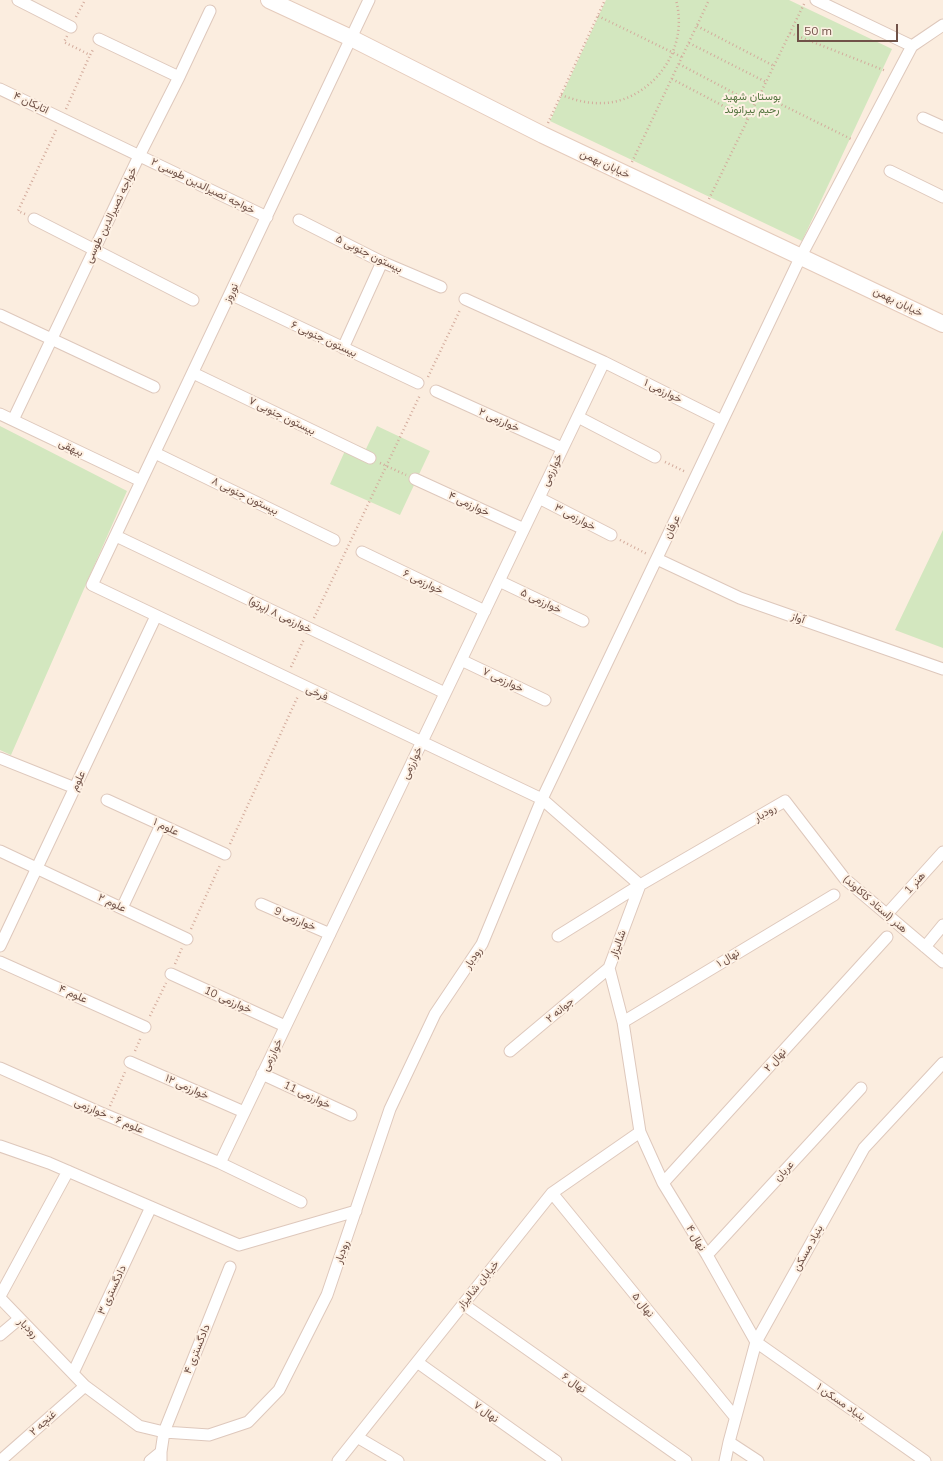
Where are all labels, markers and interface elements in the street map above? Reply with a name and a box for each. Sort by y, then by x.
scale bar [799,16,900,42]
text: 50 m [804,23,832,38]
street label: اتابکان ۴ [11,89,51,117]
park label: بوستان شهید رحیم بیرانوند [723,90,781,116]
street label: خیابان بهمن [578,147,632,181]
street label: خواجه نصیرالدین طوسی ۲ [149,155,257,217]
street label: خواجه نصیرالدین طوسی [82,165,140,265]
street label: بیستون جنوبی ۵ [334,232,404,276]
street label: نوروز [221,281,241,305]
street label: خیابان بهمن [871,284,925,320]
street label: بیستون جنوبی ۶ [289,318,359,360]
street label: خوارزمی ۱ [642,376,684,406]
street label: بیستون جنوبی ۷ [247,394,317,438]
street label: خوارزمی ۲ [477,405,521,435]
street label: بیهقی [56,436,86,460]
street label: خوارزمی [538,452,566,488]
street label: بیستون جنوبی ۸ [210,474,280,518]
street label: خوارزمی ۴ [446,489,492,519]
street label: خوارزمی ۳ [552,501,598,533]
street label: عرفان [661,513,683,541]
street label: خوارزمی ۶ [401,567,445,597]
street label: خوارزمی ۵ [518,586,564,616]
street label: خوارزمی ۸ (پرتو) [246,594,314,636]
street label: آواز [789,609,807,627]
street label: خوارزمی ۷ [480,665,526,695]
street label: فرخی [304,682,330,704]
street label: خوارزمی [398,745,426,781]
street label: علوم [68,769,88,793]
street label: رودبار [751,801,779,825]
street label: علوم ۱ [151,815,181,839]
street label: هنر 1 [902,869,928,897]
street label: هنر (استاد کاکاوند) [840,872,910,936]
street label: علوم ۲ [96,891,128,915]
street label: خوارزمی 9 [272,904,318,934]
street label: شالیزار [607,928,629,960]
street label: رودبار [461,945,485,971]
street label: نهال ۱ [714,946,742,970]
street label: علوم ۴ [57,982,89,1006]
street label: خوارزمی 10 [202,984,254,1016]
street label: جوانه ۲ [543,995,577,1025]
street label: خوارزمی [258,1037,286,1073]
street label: نهال ۲ [761,1045,789,1075]
street label: خوارزمی ۱۲ [163,1072,211,1102]
street label: خوارزمی 11 [281,1078,333,1112]
street label: علوم ۶ - خوارزمی [72,1095,146,1137]
street label: عربان [771,1158,797,1184]
street label: نهال ۴ [683,1223,709,1253]
street label: بنیاد مسکن [790,1223,826,1273]
street label: رودبار [332,1239,352,1265]
street label: خیابان شالیزار [454,1258,502,1312]
street label: دادگستری ۳ [95,1263,129,1317]
street label: نهال ۵ [629,1290,657,1320]
street label: رودبار [15,1315,41,1341]
street label: دادگستری ۴ [181,1322,213,1376]
street label: نهال ۶ [559,1370,589,1396]
street label: بنیاد مسکن ۱ [814,1380,868,1424]
street label: نهال ۷ [471,1399,501,1425]
street label: غنچه ۲ [27,1408,59,1438]

